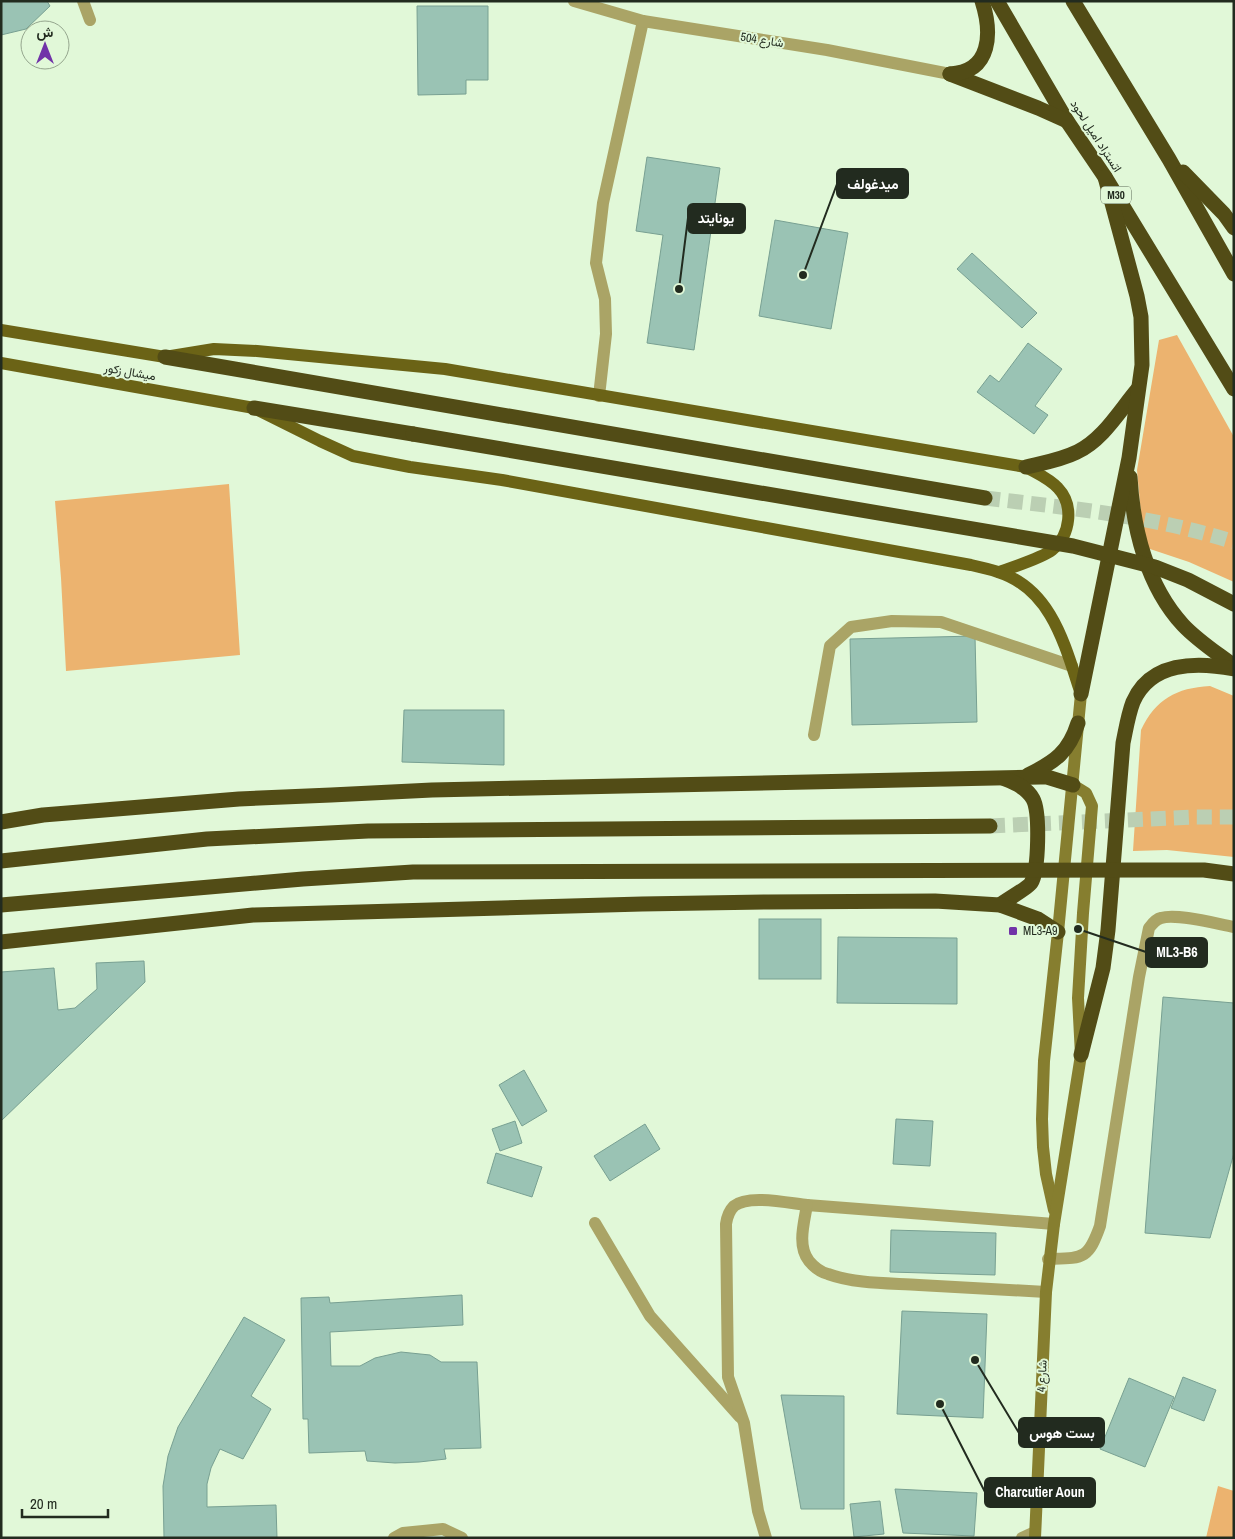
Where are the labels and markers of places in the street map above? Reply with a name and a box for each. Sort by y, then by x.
callout: ميدغولف [837,169,908,198]
callout: يونايتد [688,204,745,233]
place label: ML3-A9 [1023,923,1057,939]
marker: ML3-A9 [1007,925,1019,937]
callout: ML3-B6 [1146,938,1207,967]
callout: بست هوس [1019,1418,1104,1447]
callout: Charcutier Aoun [985,1478,1095,1507]

